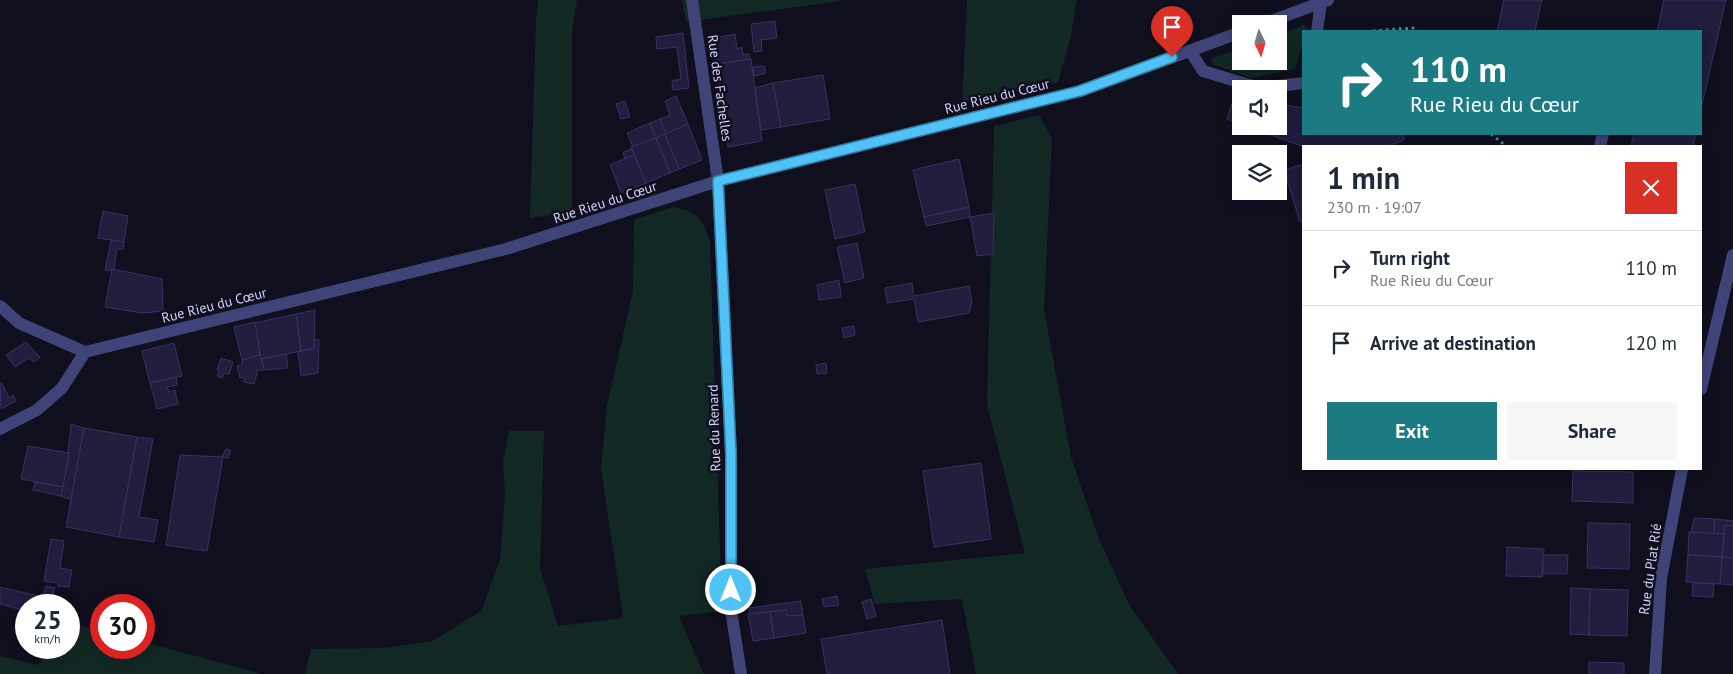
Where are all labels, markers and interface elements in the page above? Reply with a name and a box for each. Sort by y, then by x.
pin [1151,6,1193,57]
icon: arrive [1158,13,1186,41]
north arrow [1232,15,1288,70]
map controls [1232,15,1287,200]
street label: Rue des Fachelles [704,34,736,142]
text: 110 m [1410,46,1507,92]
icon: right [1327,50,1392,115]
street label: Rue Rieu du Cœur [943,74,1052,118]
button: sound [1232,80,1287,135]
text: Rue Rieu du Cœur [1410,90,1579,118]
button: layers [1232,145,1287,200]
text: 1 min [1327,158,1400,197]
button: close [1625,162,1677,214]
street label: Rue Rieu du Cœur [551,177,659,227]
text: 230 m · 19:07 [1327,197,1422,217]
text: Turn right [1370,246,1450,270]
icon: right [1327,254,1355,282]
text: 110 m [1625,256,1677,280]
text: Rue Rieu du Cœur [1370,270,1493,290]
street label: Rue Rieu du Cœur [160,283,269,327]
icon: arrive [1327,329,1355,357]
text: Arrive at destination [1370,331,1536,355]
text: 120 m [1625,331,1677,355]
street label: Rue du Renard [703,384,725,472]
button: Exit [1327,402,1497,460]
button: Share [1507,402,1677,460]
street label: Rue du Plat Rié [1635,522,1665,616]
position arrow [704,563,756,615]
speed limit sign: 30 [90,594,155,659]
text: 25 [33,604,62,636]
text: km/h [34,631,61,646]

